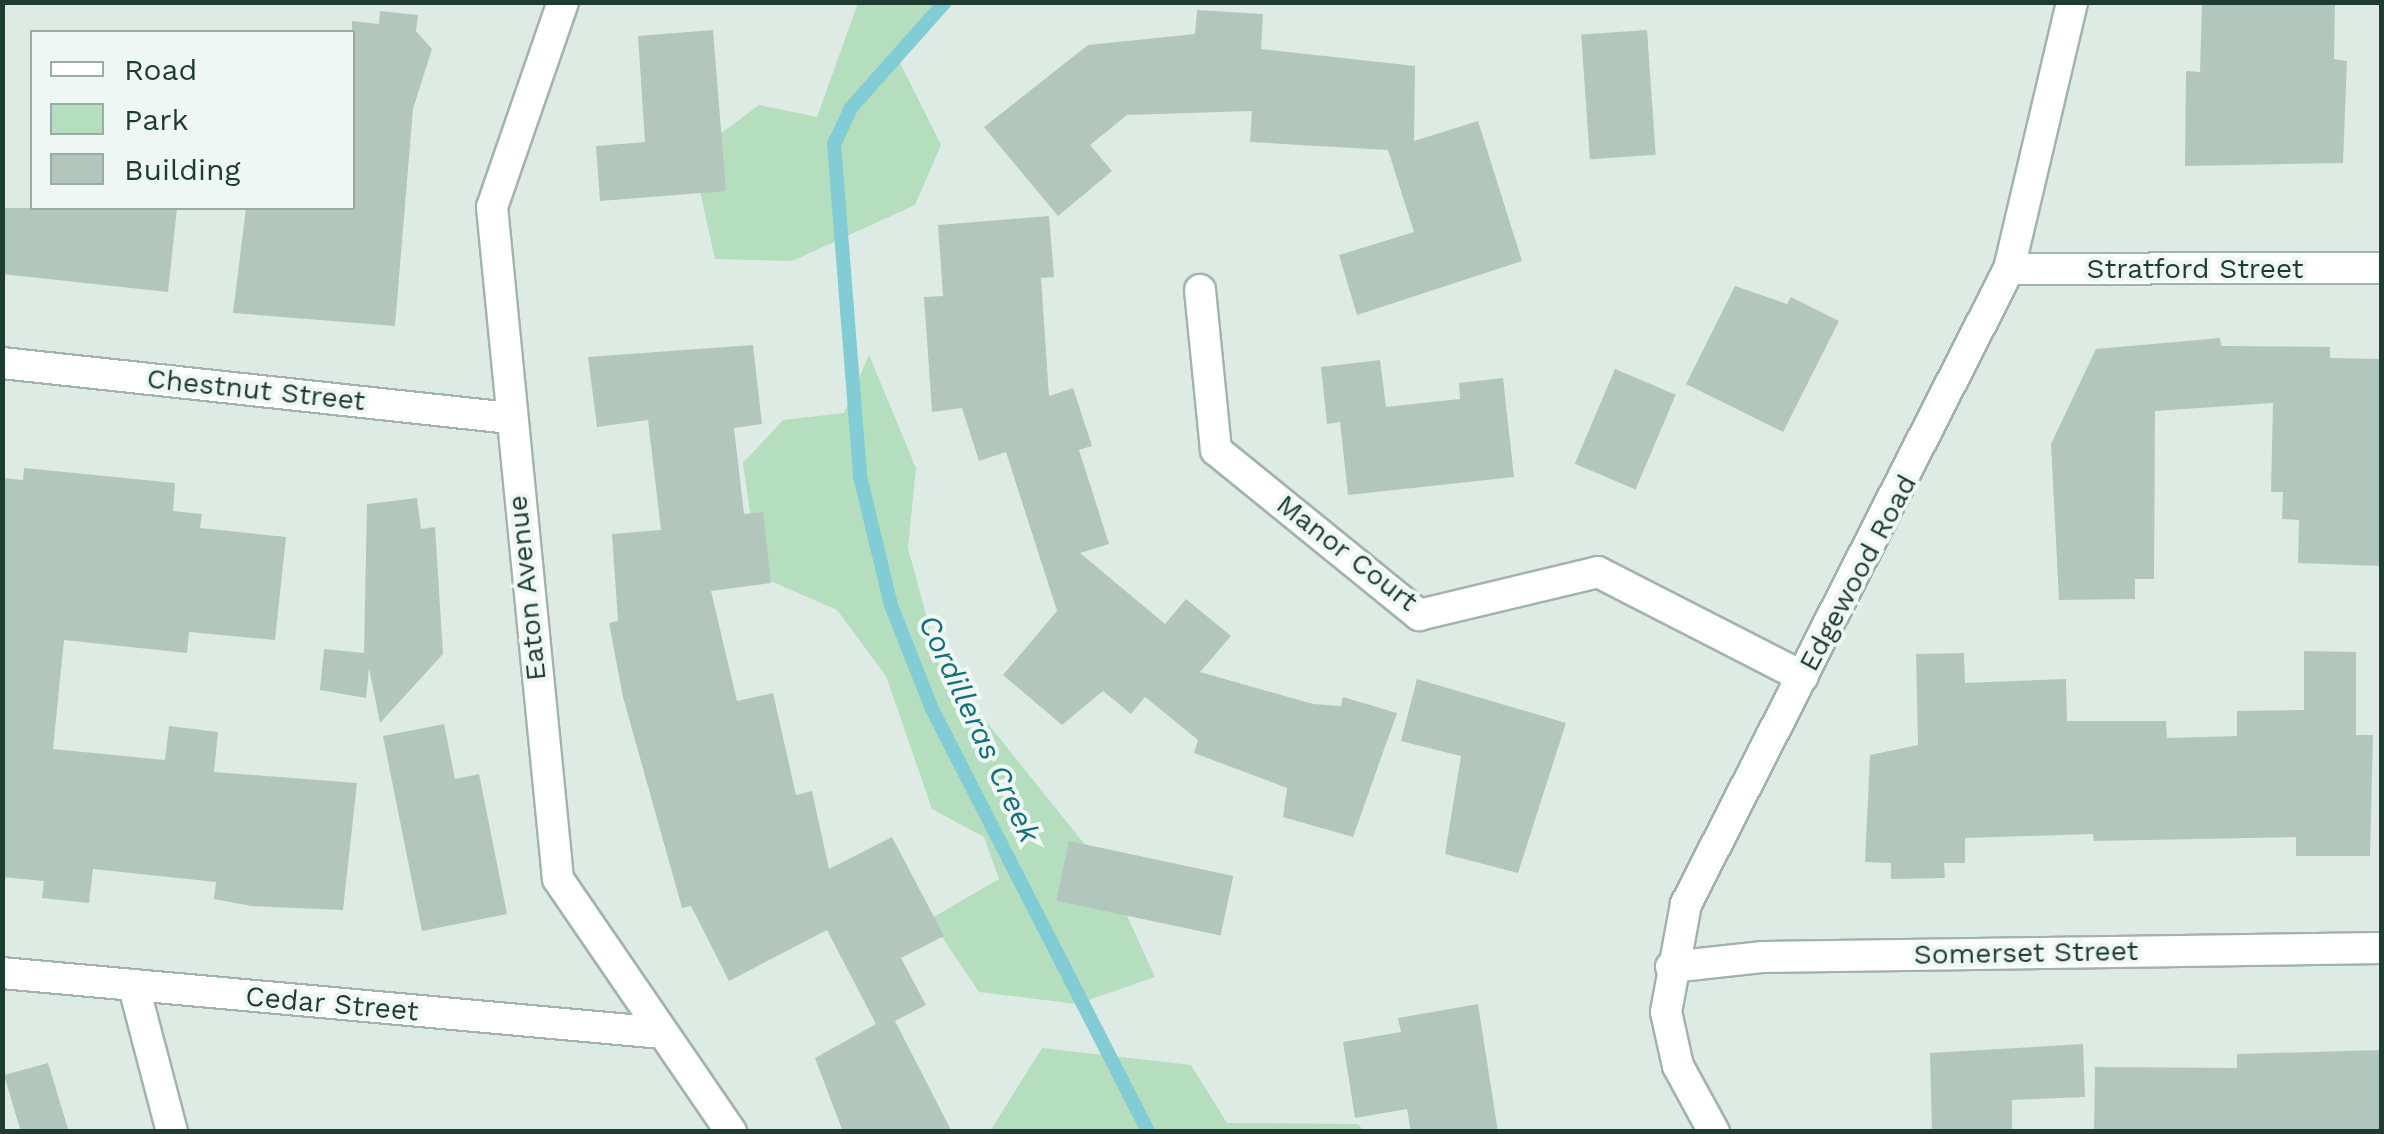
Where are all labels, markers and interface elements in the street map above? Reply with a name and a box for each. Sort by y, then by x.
legend [30,30,355,210]
text: Road [124,52,197,87]
text: Park [124,102,189,137]
text: Building [124,152,241,187]
street label: Stratford Street [2087,252,2303,286]
street label: Chestnut Street [145,362,367,418]
street label: Edgewood Road [1792,469,1924,677]
street label: Manor Court [1270,487,1424,619]
street label: Eaton Avenue [500,493,554,683]
water label: Cordilleras Creek [910,609,1048,849]
street label: Somerset Street [1913,934,2139,972]
street label: Cedar Street [244,980,420,1028]

